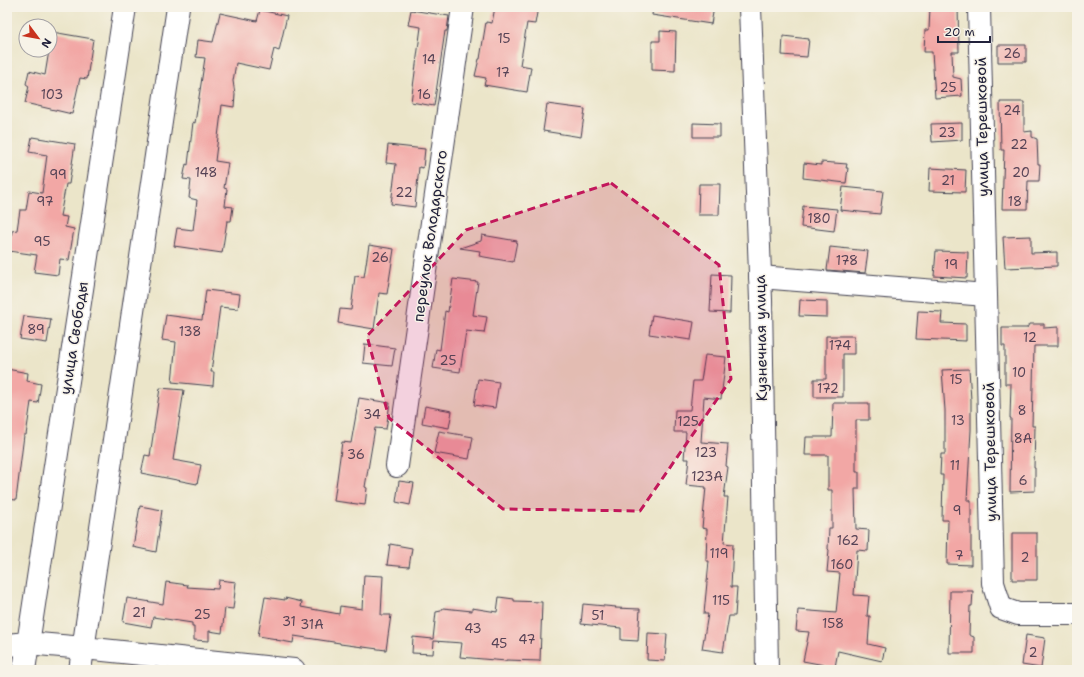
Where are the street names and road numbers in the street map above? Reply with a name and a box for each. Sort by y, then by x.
street label: улица Терешковой [971,57,993,197]
street label: переулок Володарского [408,149,452,323]
street label: Кузнечная улица [750,274,772,402]
street label: улица Свободы [55,280,93,396]
street label: улица Терешковой [979,382,1001,522]

